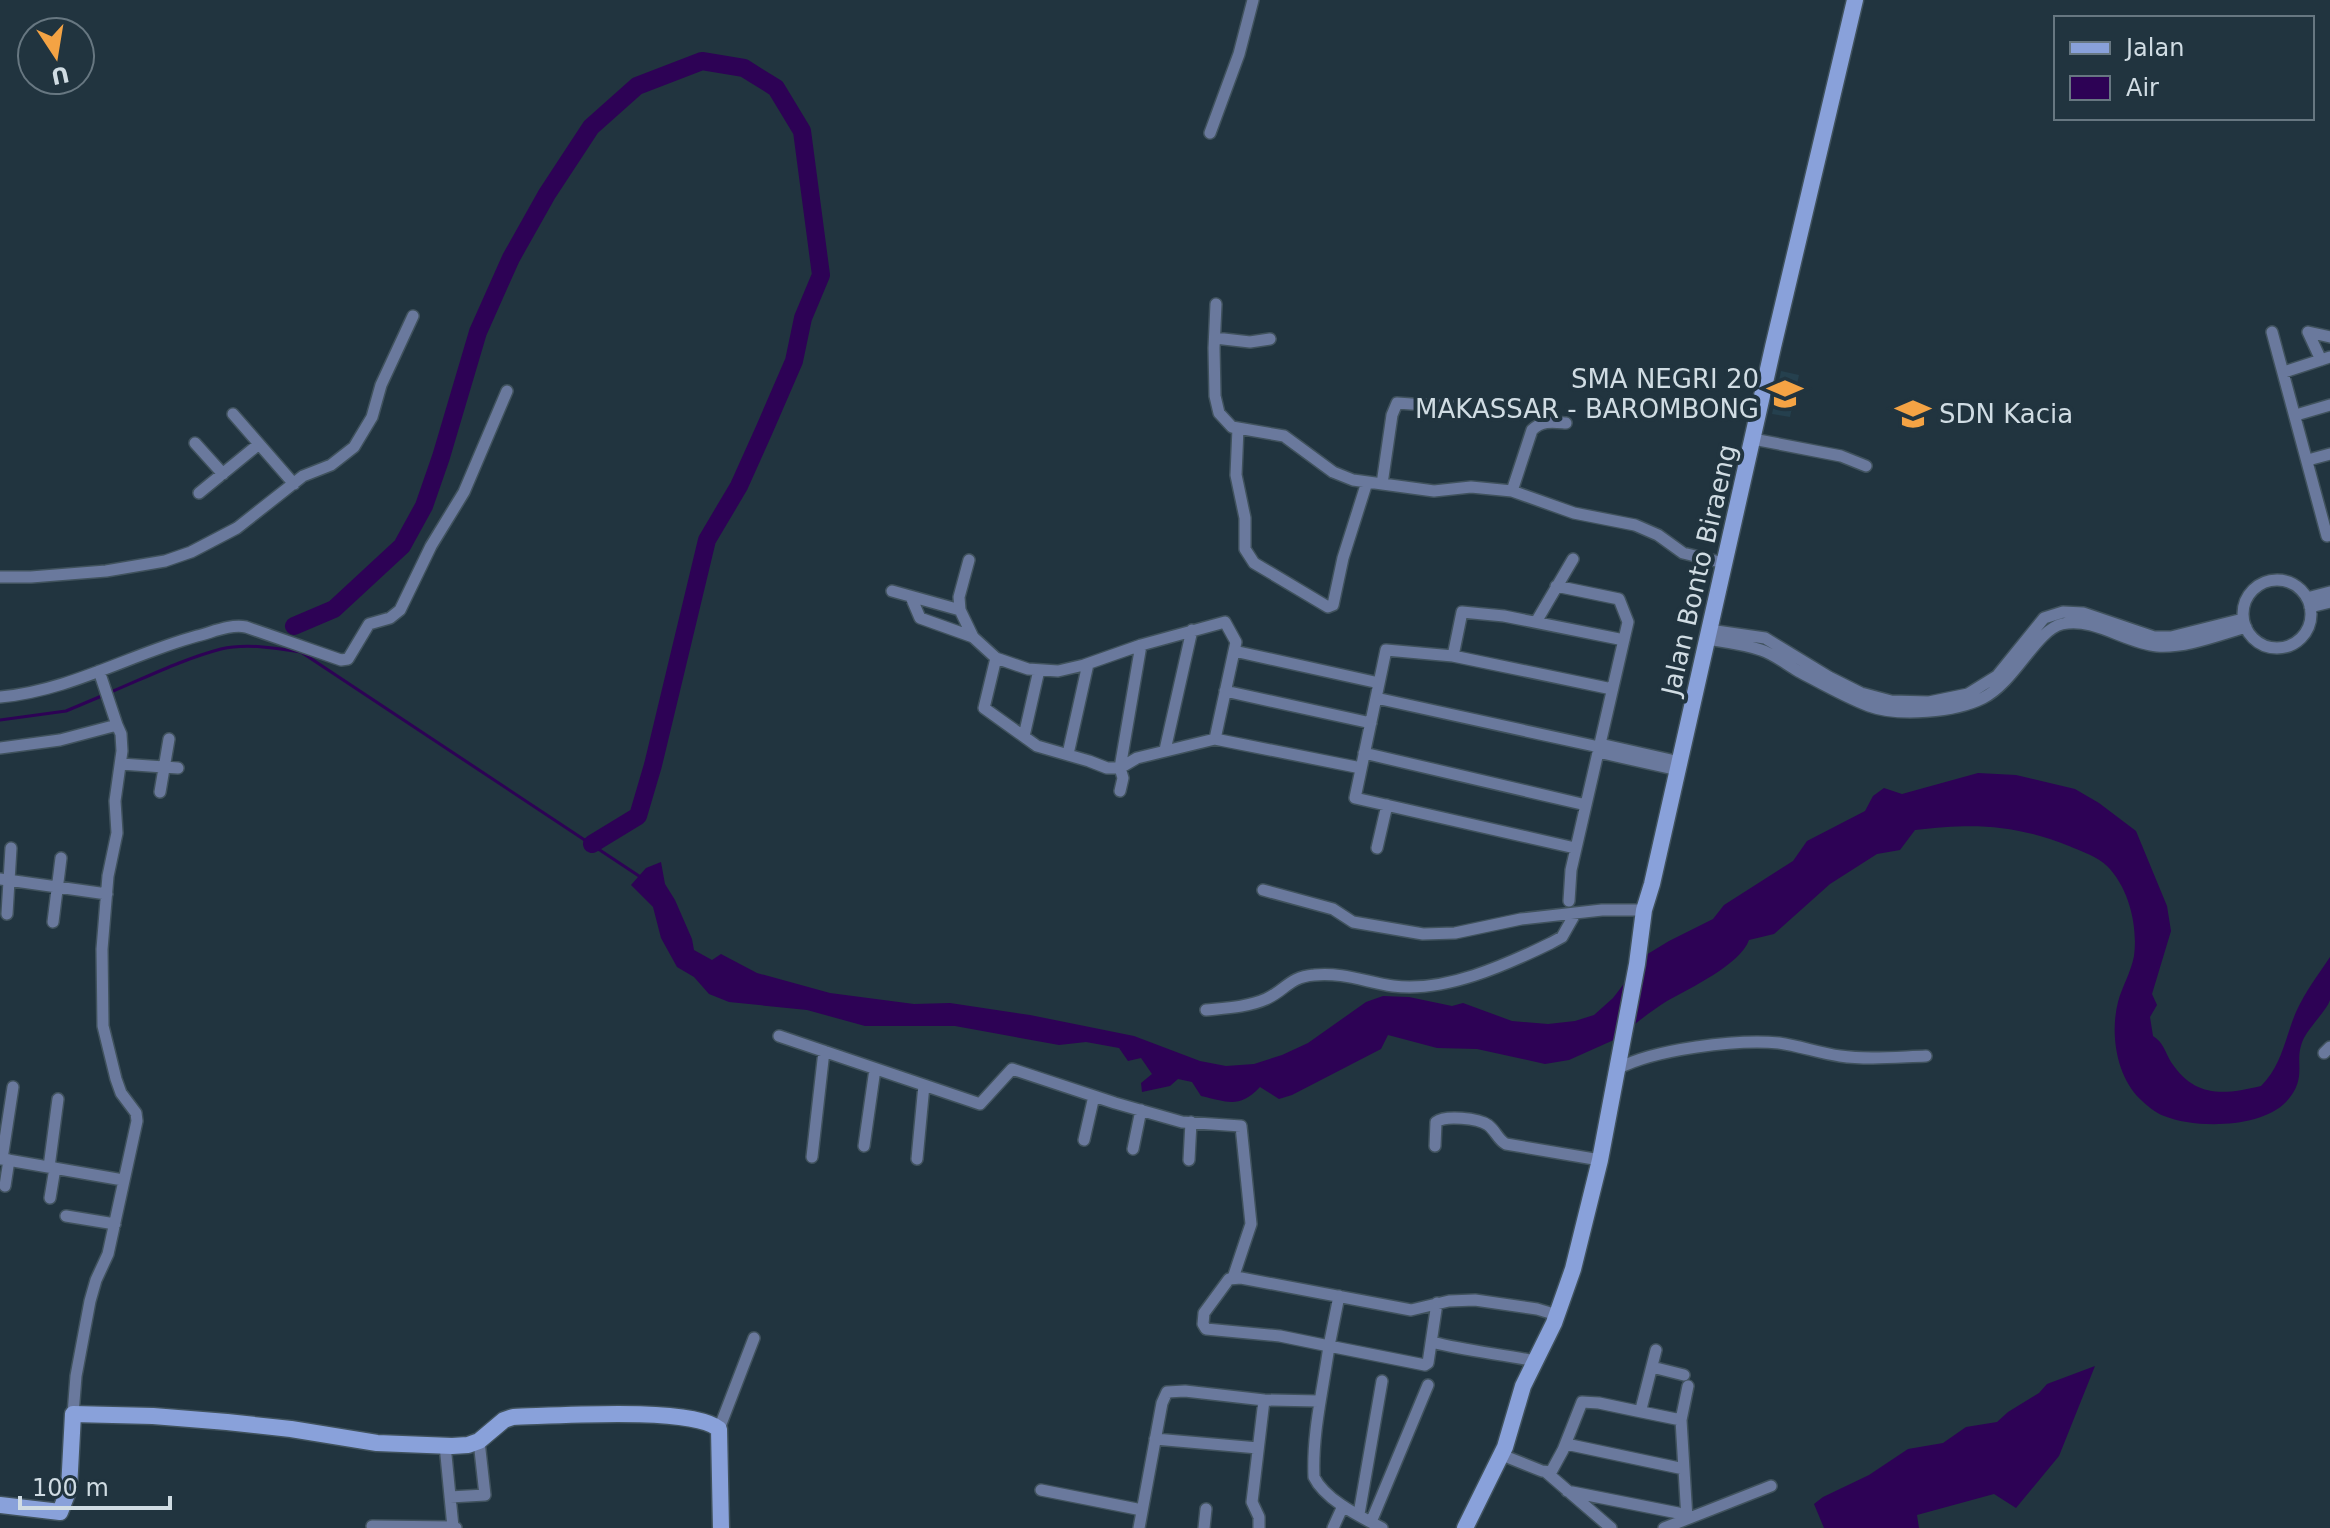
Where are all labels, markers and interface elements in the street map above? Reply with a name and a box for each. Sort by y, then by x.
north arrow [16,16,96,96]
legend [2054,16,2314,120]
text: Jalan [2124,34,2184,62]
text: U [49,61,71,89]
text: Air [2126,74,2159,102]
place label: SMA NEGRI 20 MAKASSAR - BAROMBONG [1415,364,1759,424]
school or university icon: SMA NEGRI 20 MAKASSAR - BAROMBONG [1766,375,1804,413]
school or university icon: SDN Kacia [1894,395,1932,433]
place label: SDN Kacia [1939,399,2073,429]
street label: Jalan Bonto Biraeng [1655,442,1742,700]
scale bar [20,1460,170,1510]
text: 100 m [32,1474,109,1502]

